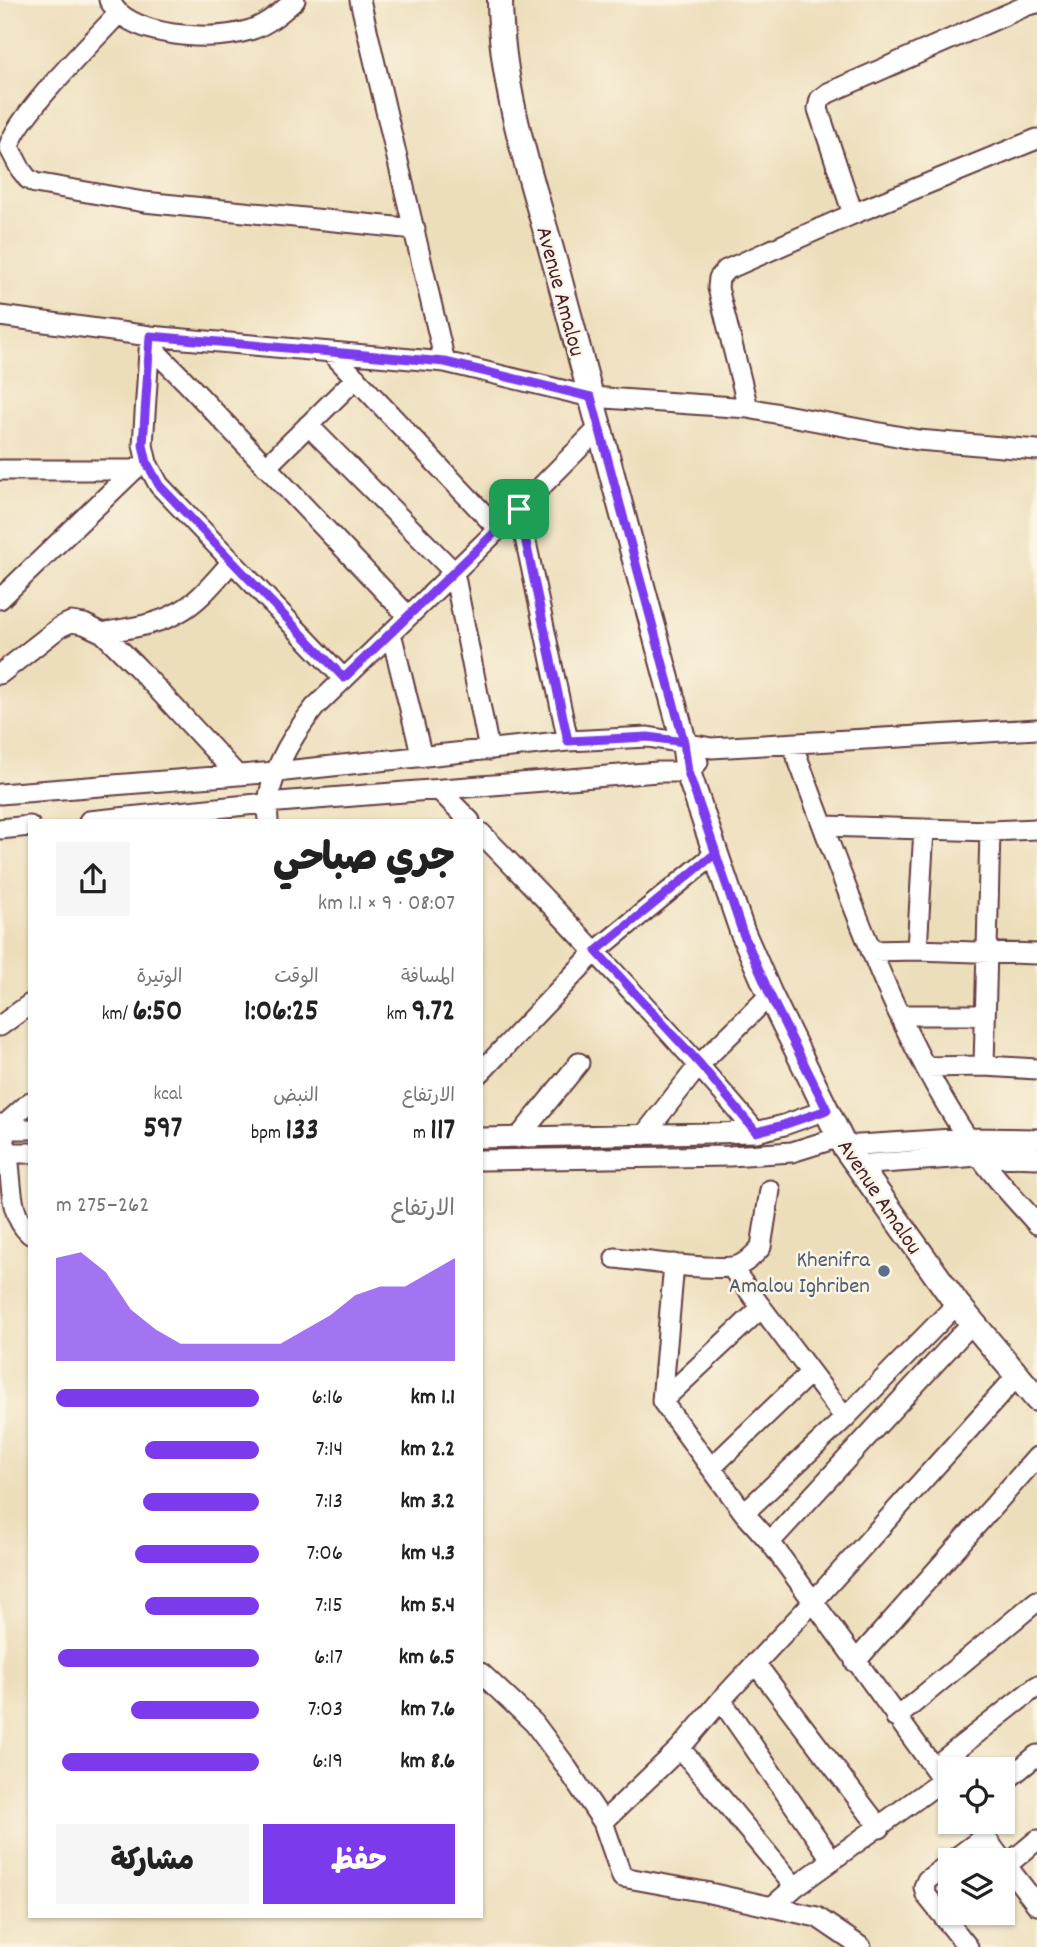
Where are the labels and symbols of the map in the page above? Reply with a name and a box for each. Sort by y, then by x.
street label: Avenue Amalou [525,223,592,360]
pin [489,479,549,539]
street label: Avenue Amalou [827,1134,929,1262]
place label: Khenifra Amalou Ighriben [729,1245,871,1304]
marker: Khenifra Amalou Ighriben [876,1263,892,1279]

